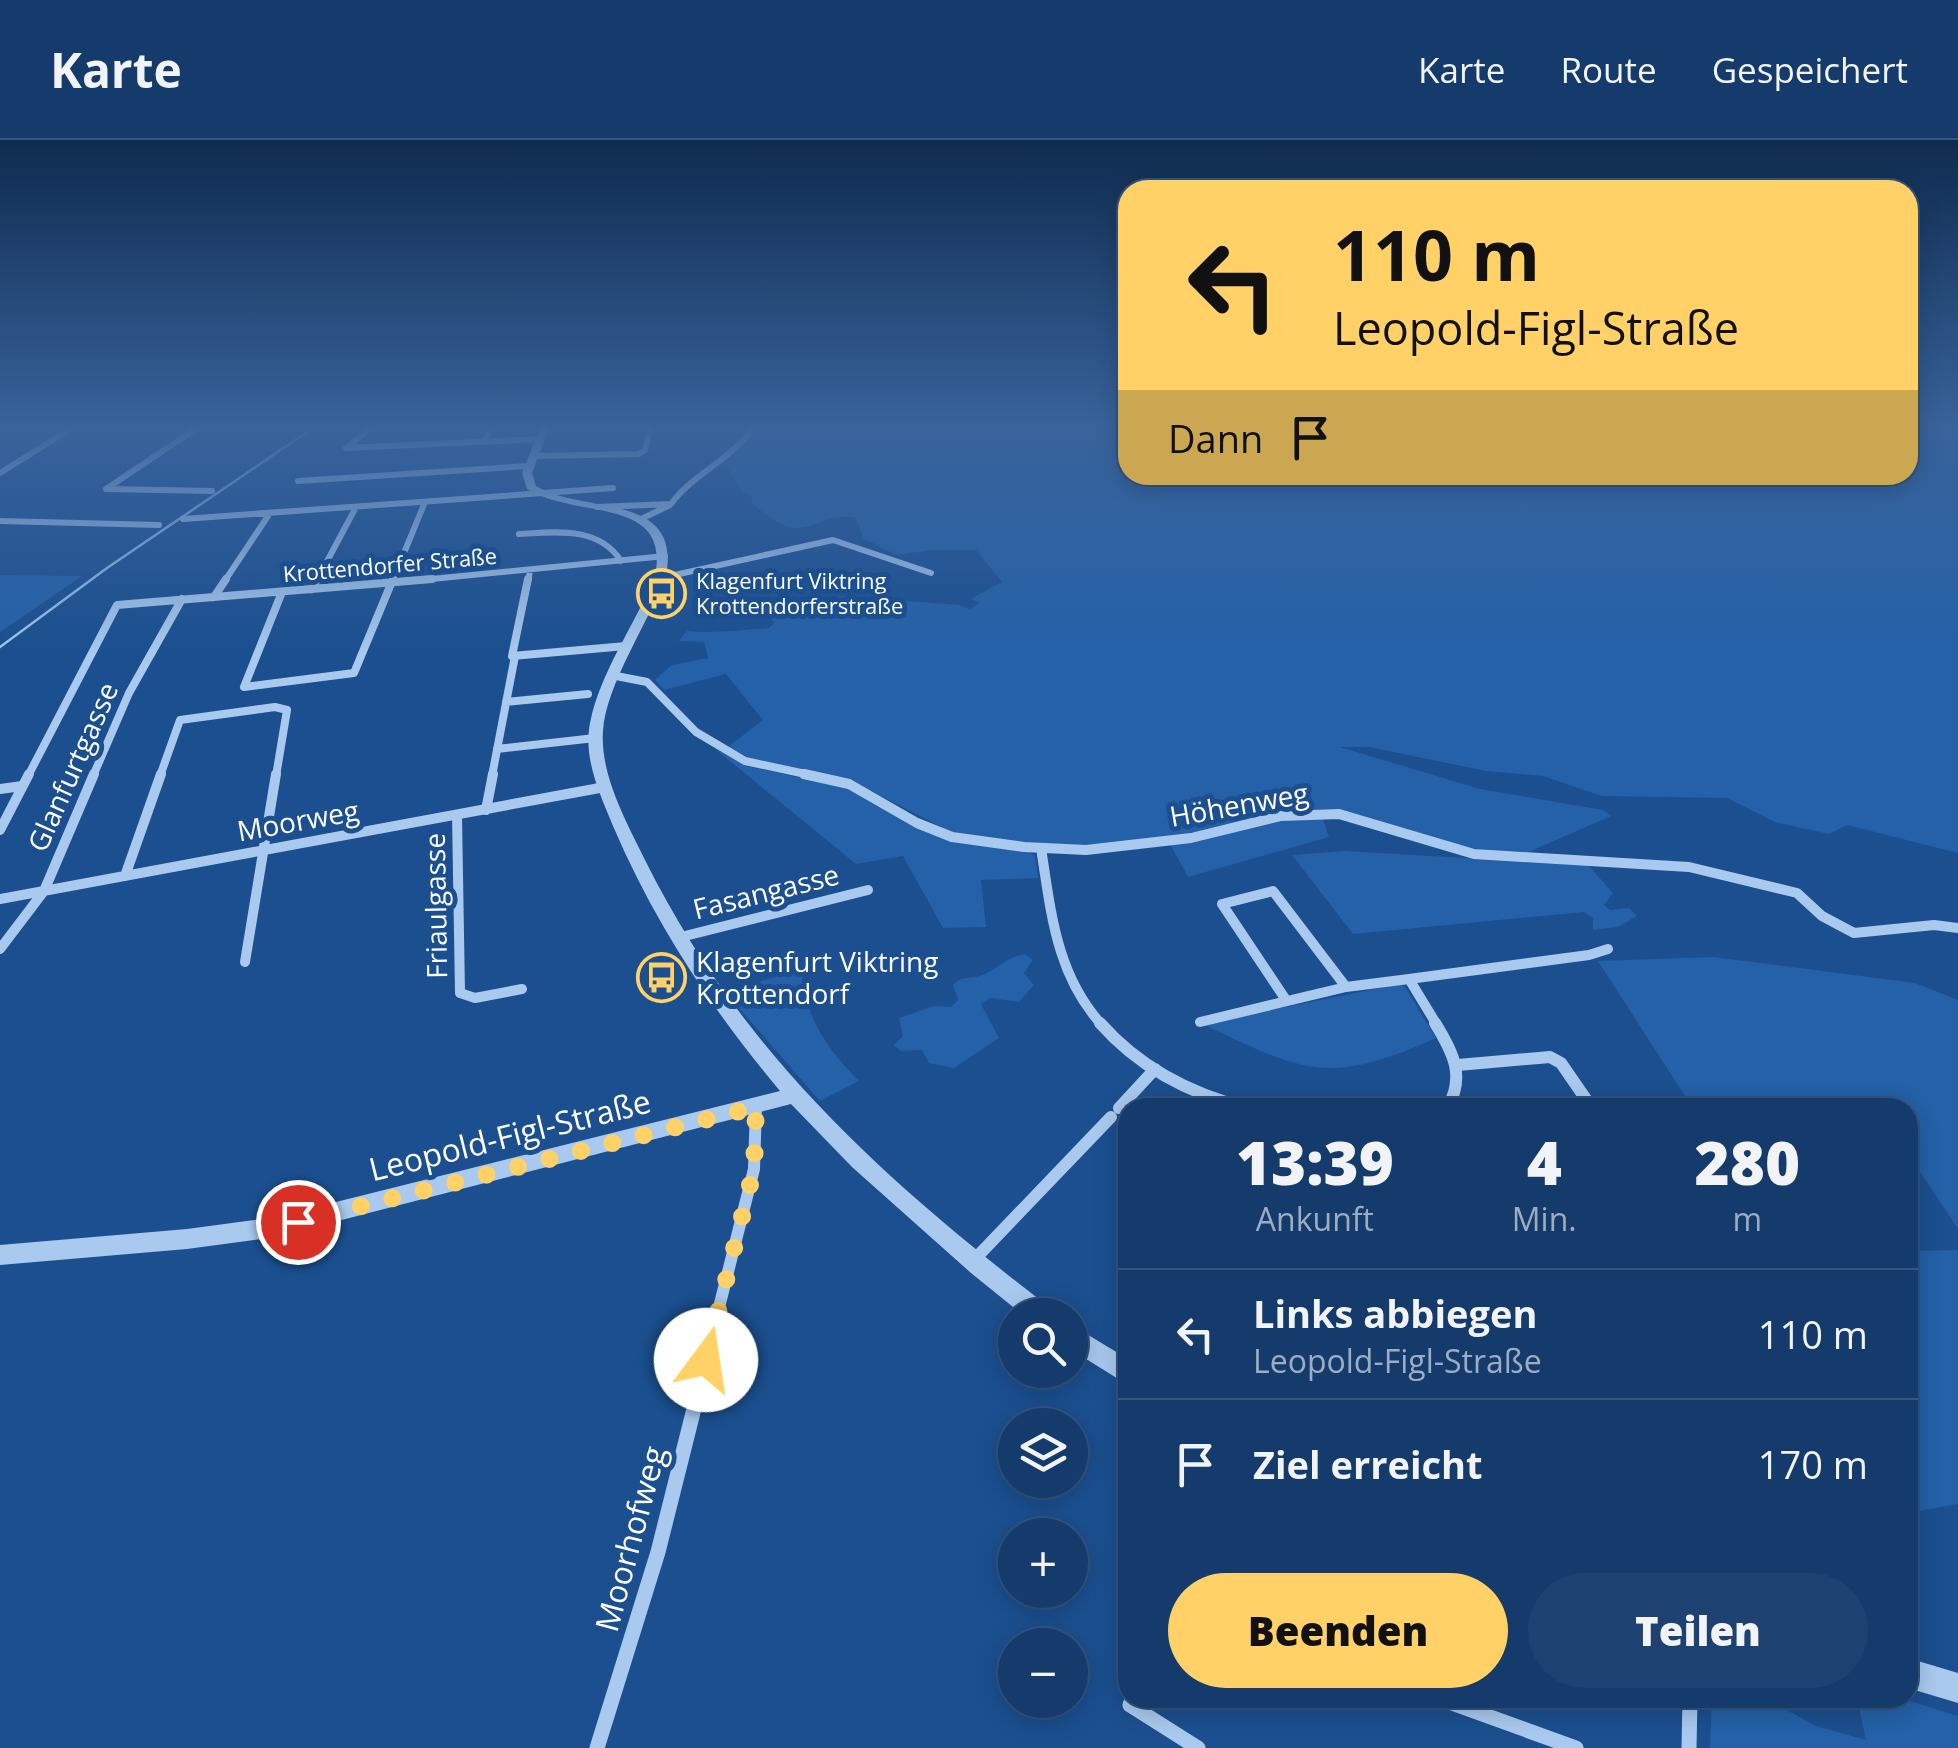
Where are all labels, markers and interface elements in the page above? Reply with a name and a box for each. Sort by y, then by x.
text: Karte [50,37,182,102]
text: Karte [1418,46,1505,93]
text: Route [1560,46,1657,93]
text: Gespeichert [1712,46,1908,93]
text: 110 m [1333,206,1540,302]
icon: left [1168,220,1298,350]
text: Leopold-Figl-Straße [1333,297,1739,358]
icon: arrive [1283,410,1338,465]
text: Dann [1168,412,1263,464]
street label: Krottendorfer Straße [282,540,498,588]
place label: Klagenfurt Viktring Krottendorferstraße [696,565,903,620]
bus stop icon: Klagenfurt Viktring Krottendorferstraße [635,568,687,620]
street label: Glanfurtgasse [18,676,126,857]
street label: Höhenweg [1166,773,1311,835]
street label: Moorweg [234,791,362,849]
street label: Friaulgasse [415,833,455,979]
street label: Fasangasse [689,855,843,928]
place label: Klagenfurt Viktring Krottendorf [696,942,939,1012]
bus stop icon: Klagenfurt Viktring Krottendorf [635,952,687,1004]
street label: Leopold-Figl-Straße [364,1079,655,1190]
text: 13:39 [1236,1121,1394,1203]
text: 4 [1527,1121,1562,1203]
text: 280 [1695,1121,1800,1203]
pin [256,1180,341,1265]
icon: arrive [271,1195,326,1250]
text: Ankunft [1256,1197,1374,1240]
text: Min. [1512,1197,1577,1240]
text: m [1733,1197,1762,1240]
text: Links abbiegen [1253,1287,1537,1339]
map controls [998,1298,1088,1718]
button: search [998,1298,1088,1388]
icon: left [1168,1307,1223,1362]
position arrow [654,1308,758,1412]
text: 110 m [1758,1308,1868,1360]
text: Leopold-Figl-Straße [1253,1339,1542,1382]
button: layers [998,1408,1088,1498]
icon: arrive [1168,1437,1223,1492]
text: Ziel erreicht [1253,1438,1483,1490]
text: 170 m [1758,1438,1868,1490]
street label: Moorhofweg [584,1441,675,1636]
button: + [998,1518,1088,1608]
button: Beenden [1168,1573,1508,1688]
button: Teilen [1528,1573,1868,1688]
button: − [998,1628,1088,1718]

